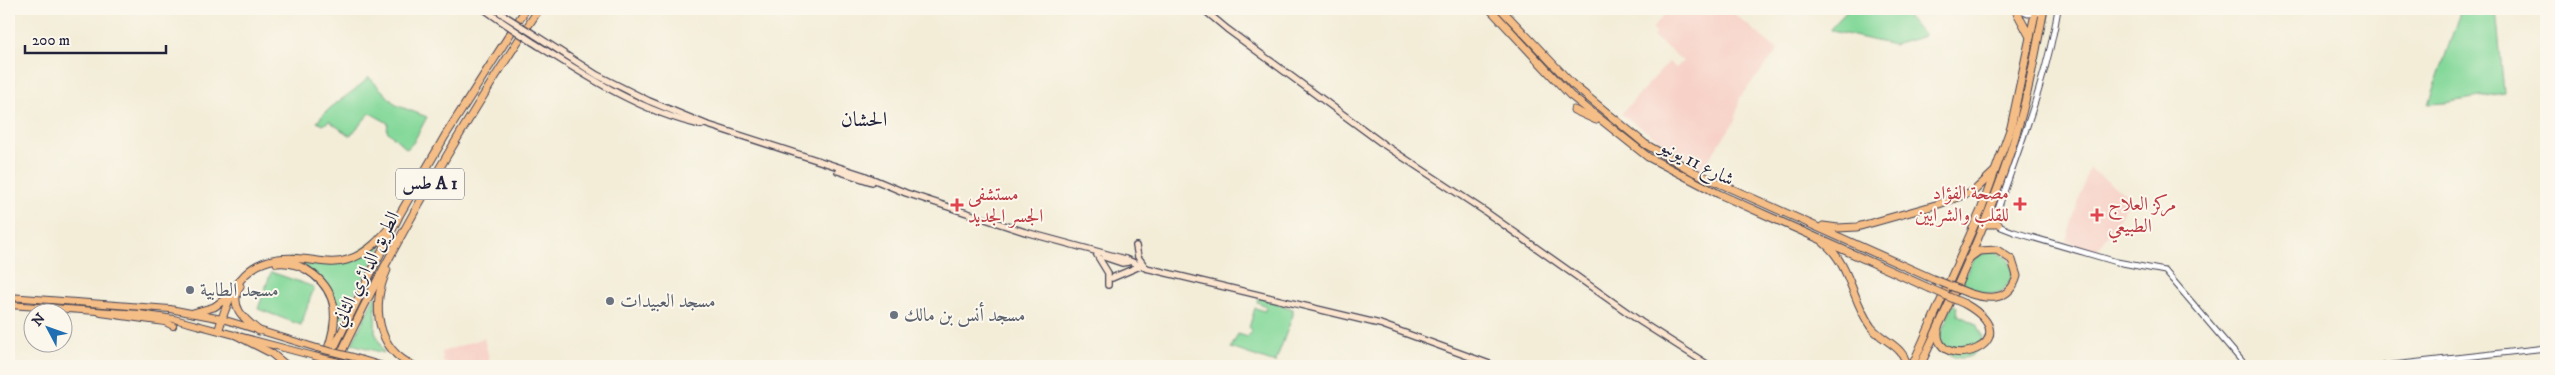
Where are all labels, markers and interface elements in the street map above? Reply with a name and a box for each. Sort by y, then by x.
scale bar [25,22,166,54]
text: 200 m [32,31,70,50]
district label: الحشان [841,107,887,133]
street label: شارع 11 يونيو [1653,134,1738,194]
road number: طس A 1 [396,168,464,200]
place label: مصحة الفؤاد للقلب والشرايين [1915,182,2009,227]
place label: مستشفى الجسر الجديد [968,183,1043,228]
place label: مركز العلاج الطبيعي [2108,193,2176,243]
marker: مصحة الفؤاد للقلب والشرايين [2013,197,2027,211]
marker: مستشفى الجسر الجديد [950,198,964,212]
street label: الطريق الدائري الثاني [327,207,408,332]
marker: مركز العلاج الطبيعي [2090,208,2104,222]
place label: مسجد الطابية [200,279,279,302]
marker: مسجد الطابية [184,284,196,296]
place label: مسجد العبيدات [620,290,716,313]
marker: مسجد العبيدات [604,295,616,307]
north arrow [22,302,72,352]
place label: مسجد أنس بن مالك [904,302,1025,328]
marker: مسجد أنس بن مالك [888,309,900,321]
text: N [28,310,50,330]

